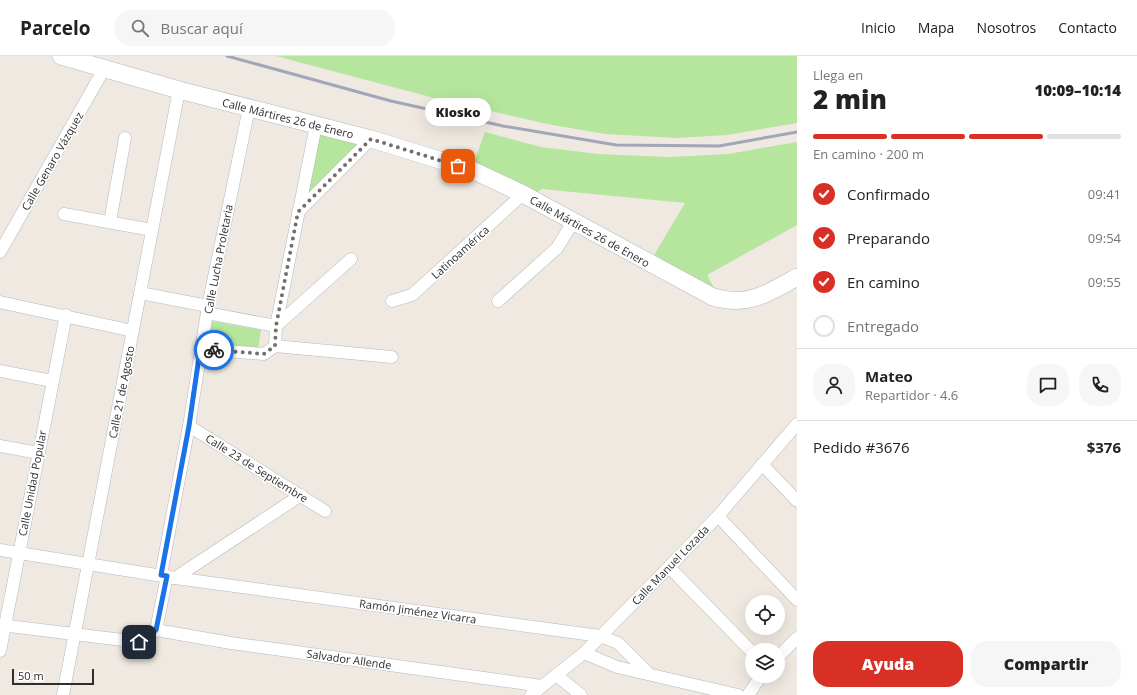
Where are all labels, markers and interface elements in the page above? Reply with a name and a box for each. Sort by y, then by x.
search box [115,10,395,46]
text: Parcelo [20,15,91,41]
icon: search [129,17,151,39]
text: Buscar aquí [161,18,243,38]
text: Inicio [861,18,896,37]
text: Mapa [918,18,954,37]
text: Nosotros [976,18,1036,37]
text: Contacto [1058,18,1117,37]
text: Llega en [813,66,863,84]
text: 10:09–10:14 [1035,80,1121,100]
text: 2 min [813,81,887,117]
street label: Calle Mártires 26 de Enero [221,94,356,142]
callout: Kiosko [425,98,491,126]
text: Kiosko [435,103,481,121]
street label: Calle Genaro Vázquez [18,109,86,213]
text: En camino · 200 m [813,145,924,163]
pin [441,149,475,183]
icon: bag [447,155,469,177]
icon: check [813,183,835,205]
text: Confirmado [847,184,930,204]
text: 09:41 [1088,185,1121,203]
street label: Calle Mártires 26 de Enero [527,192,653,270]
street label: Calle Lucha Proletaria [200,203,236,315]
street label: Latinoamérica [428,222,492,282]
icon: check [813,227,835,249]
text: Preparando [847,228,930,248]
text: 09:54 [1088,229,1121,247]
icon: check [813,271,835,293]
text: En camino [847,272,920,292]
text: 09:55 [1088,273,1121,291]
text: Entregado [847,316,919,336]
courier [194,330,234,370]
icon: bike [203,339,225,361]
street label: Calle 21 de Agosto [105,344,137,440]
button: person [813,364,855,406]
button: chat [1027,364,1069,406]
button: phone [1079,364,1121,406]
text: Mateo [865,366,913,386]
text: Repartidor · 4.6 [865,386,958,404]
street label: Calle Unidad Popular [14,428,50,537]
street label: Calle 23 de Septiembre [203,430,311,506]
text: Pedido #3676 [813,437,910,457]
text: $376 [1087,437,1121,457]
street label: Calle Manuel Lozada [628,522,712,608]
street label: Ramón Jiménez Vicarra [358,595,478,627]
map controls [745,595,785,683]
button: locate [745,595,785,635]
pin [122,625,156,659]
icon: home [128,631,150,653]
button: Ayuda [813,641,963,687]
button: Compartir [971,641,1121,687]
button: layers [745,643,785,683]
street label: Salvador Allende [306,646,392,672]
scale bar [12,667,94,686]
text: 50 m [18,668,44,683]

